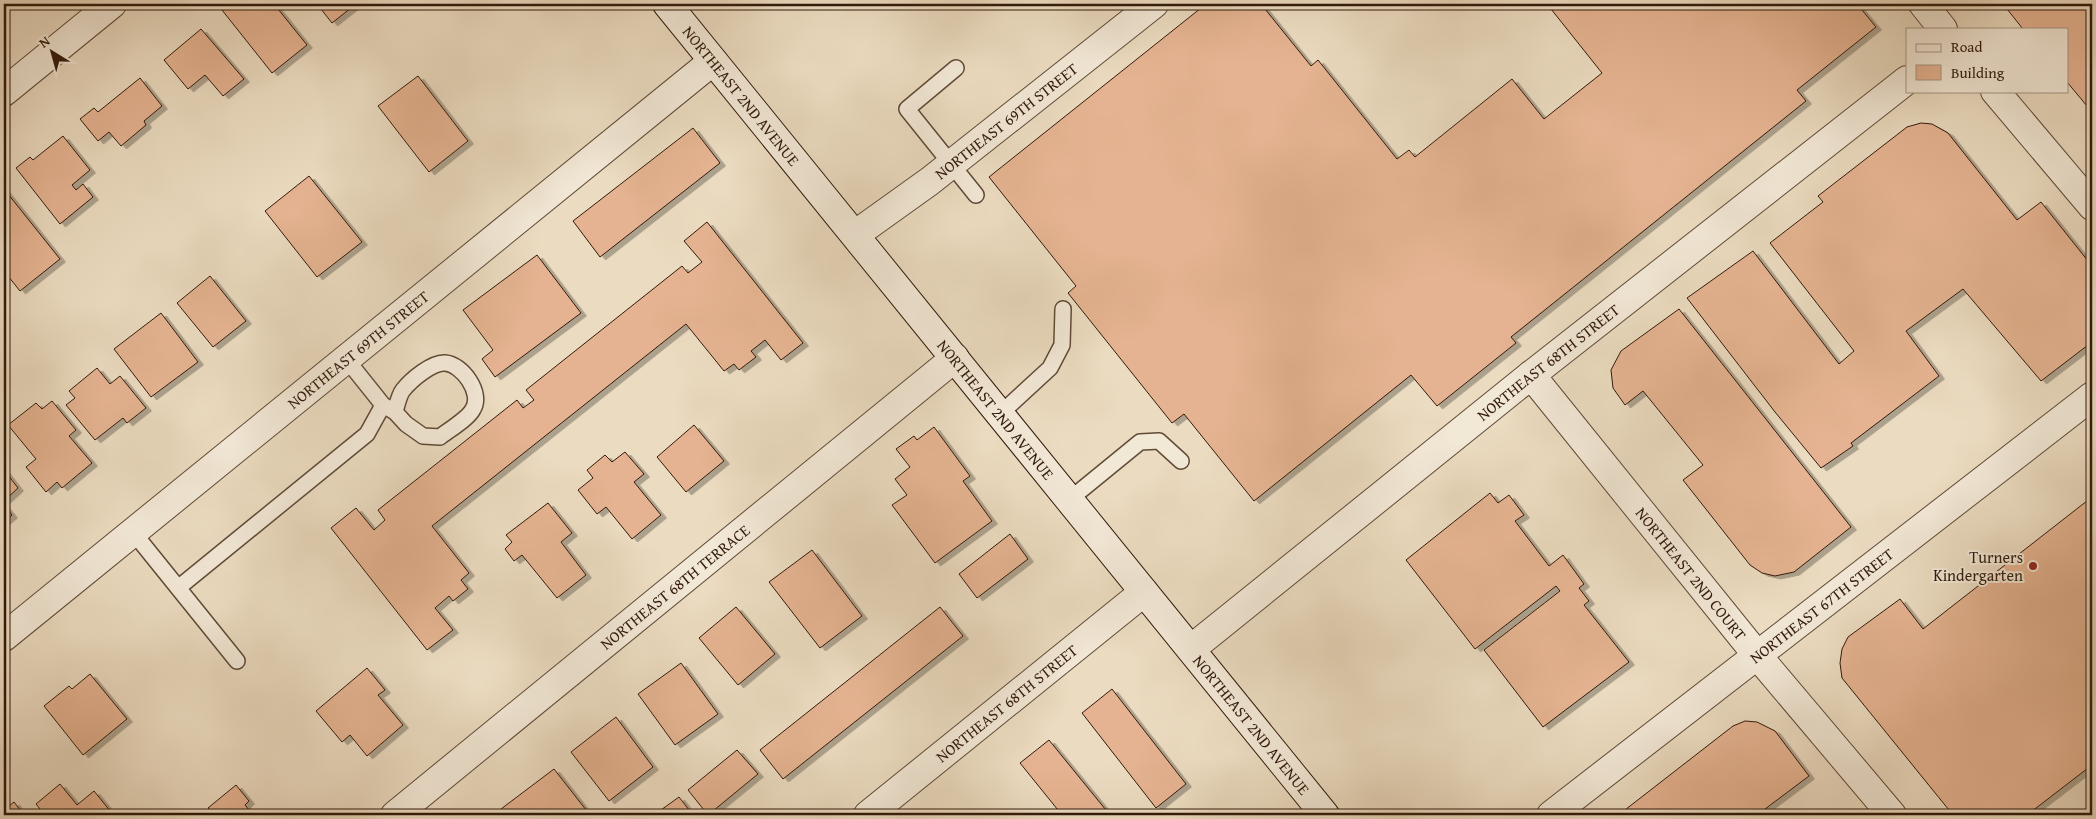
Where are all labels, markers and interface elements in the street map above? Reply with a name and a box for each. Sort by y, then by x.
street label: NORTHEAST 2ND AVENUE [677,20,806,171]
north arrow [28,28,78,78]
legend [1906,28,2068,92]
text: N [34,30,54,52]
text: Road [1951,36,1982,57]
street label: NORTHEAST 69TH STREET [929,57,1083,185]
text: Building [1951,62,2005,83]
street label: NORTHEAST 69TH STREET [282,284,434,414]
street label: NORTHEAST 68TH STREET [1471,298,1625,426]
street label: NORTHEAST 2ND AVENUE [932,334,1060,485]
street label: NORTHEAST 2ND COURT [1630,502,1752,645]
street label: NORTHEAST 68TH TERRACE [595,518,755,655]
street label: NORTHEAST 67TH STREET [1744,542,1899,669]
place label: Turners Kindergarten [1933,545,2023,587]
marker: Turners Kindergarten [2027,560,2039,572]
street label: NORTHEAST 68TH STREET [930,638,1083,768]
street label: NORTHEAST 2ND AVENUE [1187,649,1316,800]

